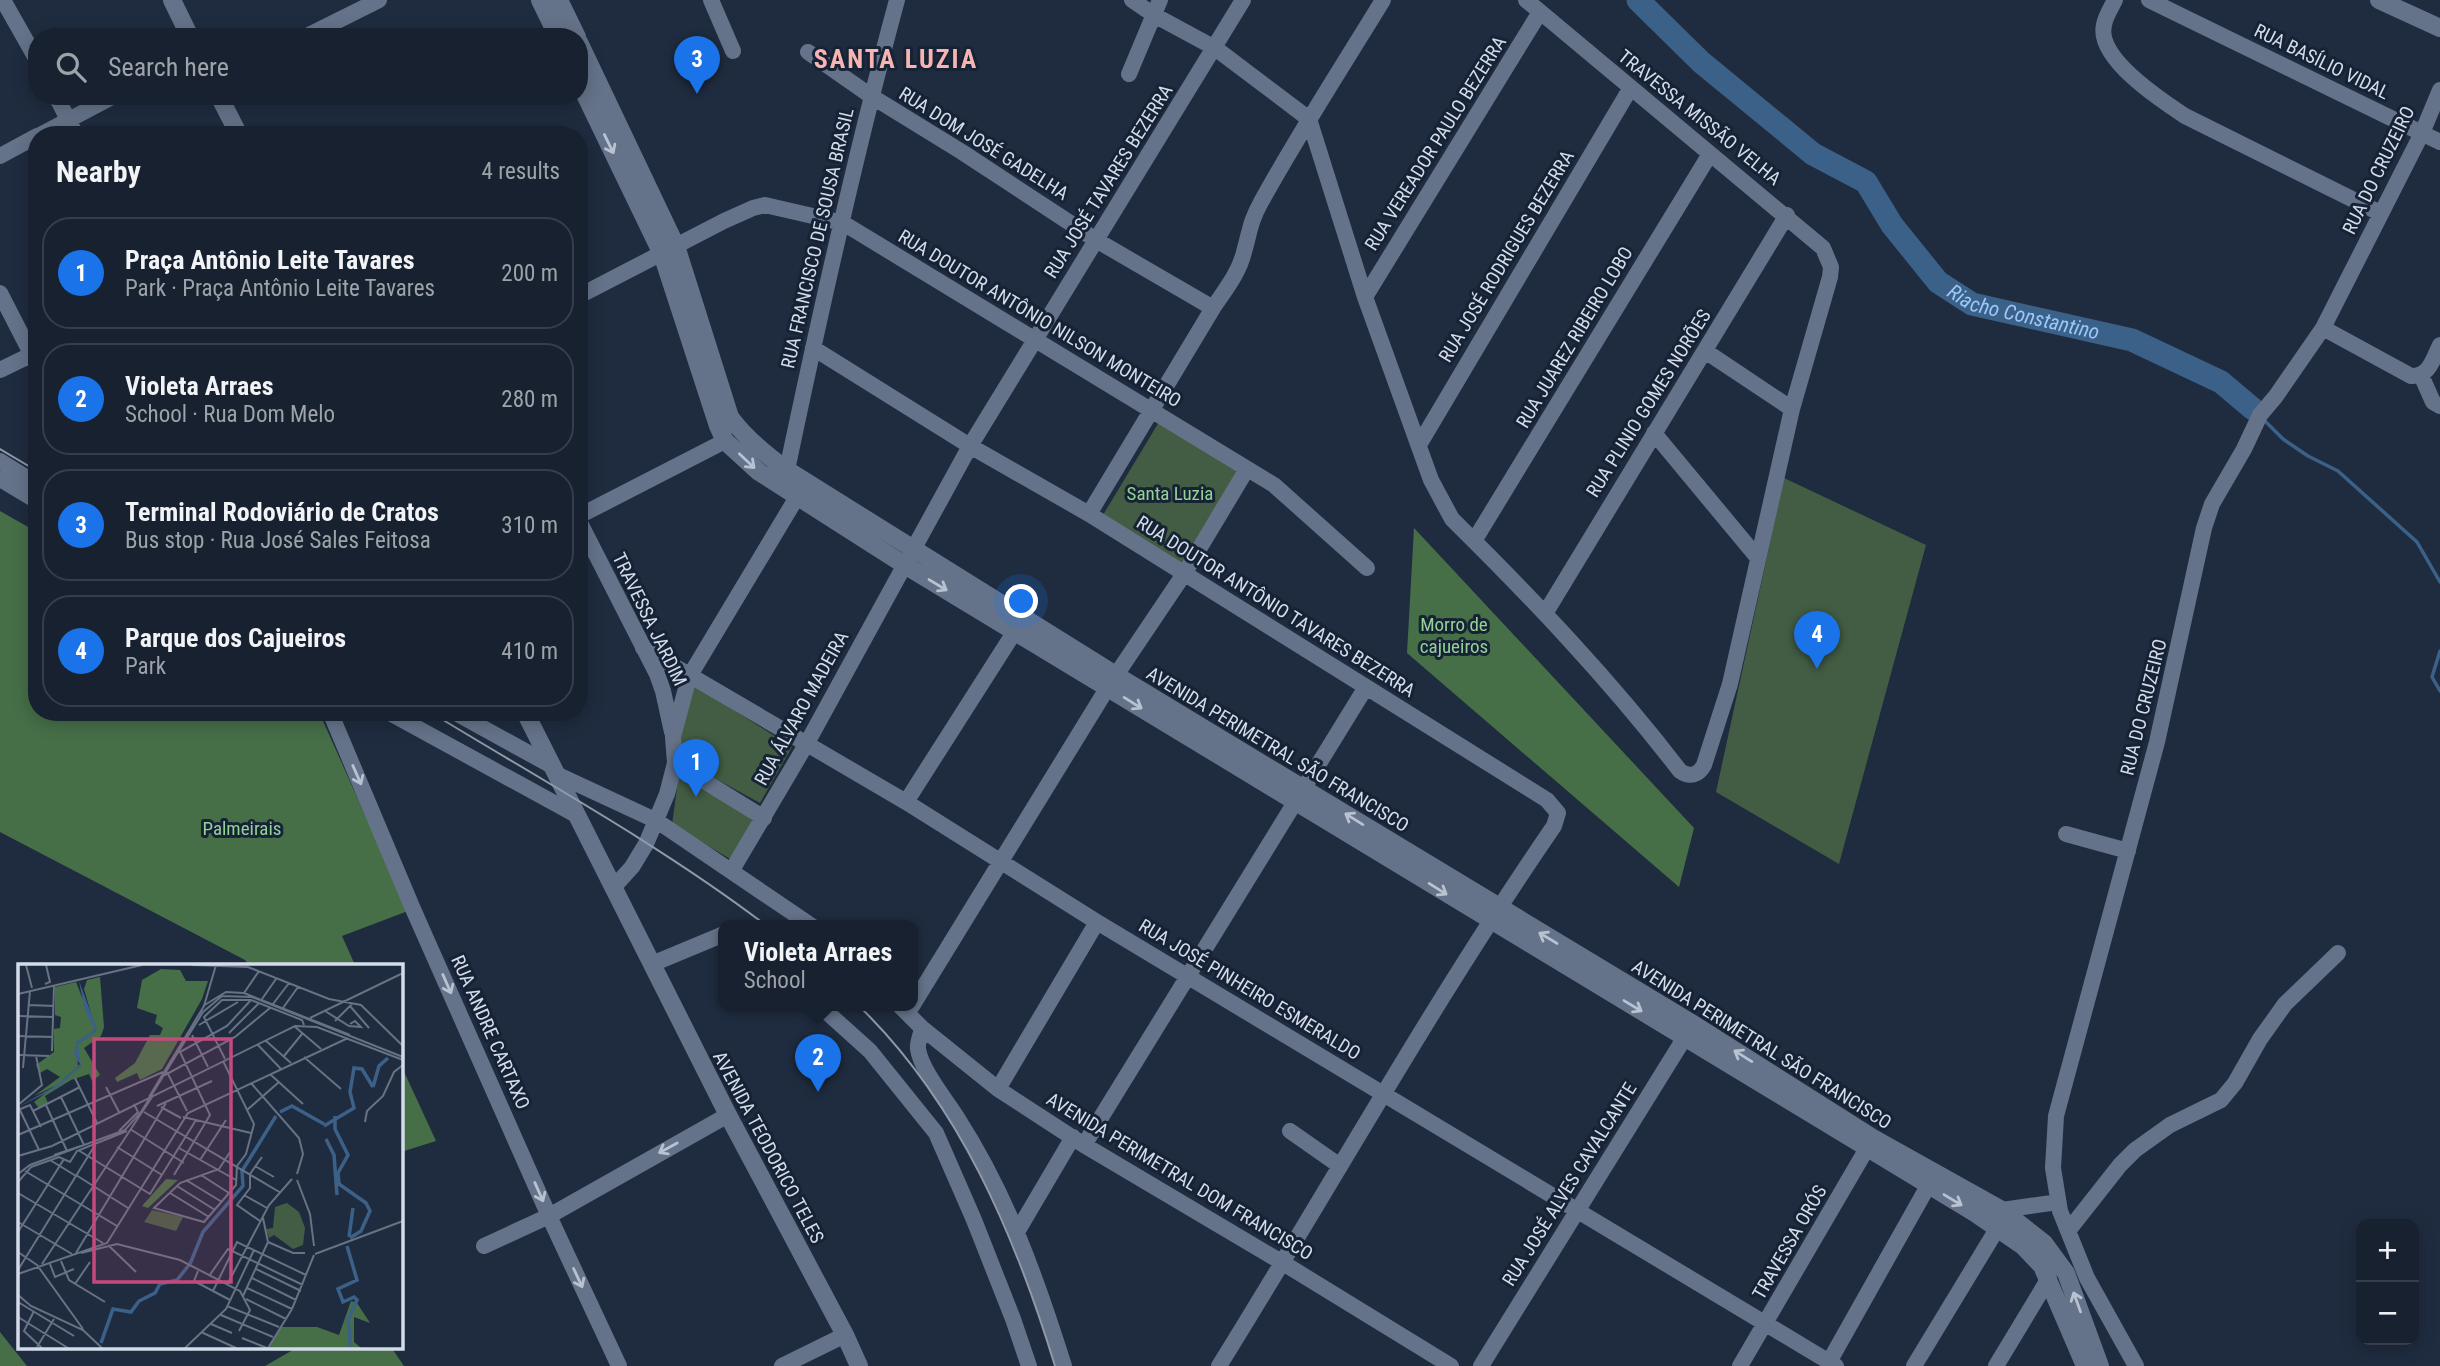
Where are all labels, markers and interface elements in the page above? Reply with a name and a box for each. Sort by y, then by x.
street label: RUA BASÍLIO VIDAL [2250,19,2393,104]
search box [28,28,588,105]
street label: RUA VEREADOR PAULO BEZERRA [1360,32,1511,255]
pin: 3 [674,36,720,94]
district label: SANTA LUZIA [814,44,978,74]
street label: TRAVESSA MISSÃO VELHA [1614,45,1786,190]
icon: search [52,48,90,86]
text: Search here [108,52,229,82]
street label: RUA JOSÉ TAVARES BEZERRA [1039,80,1178,282]
street label: RUA DOM JOSÉ GADELHA [895,82,1073,205]
street label: RUA DO CRUZEIRO [2338,102,2419,238]
street label: RUA FRANCISCO DE SOUSA BRASIL [776,106,859,371]
one-way arrow [603,133,616,154]
street label: RUA JOSÉ RODRIGUES BEZERRA [1434,146,1579,366]
text: Nearby [56,154,141,189]
text: 4 results [482,158,560,185]
street label: RUA DOUTOR ANTÔNIO NILSON MONTEIRO [894,225,1185,412]
street label: RUA JUAREZ RIBEIRO LOBO [1511,243,1638,432]
text: Praça Antônio Leite Tavares [125,245,414,275]
text: 1 [75,260,87,287]
text: 200 m [501,260,558,287]
text: Park · Praça Antônio Leite Tavares [125,275,435,302]
water label: Riacho Constantino [1943,279,2102,344]
street label: RUA PLINIO GOMES NORÕES [1581,305,1716,501]
text: Violeta Arraes [125,371,274,401]
text: 2 [75,386,87,413]
text: 280 m [501,386,558,413]
text: School · Rua Dom Melo [125,401,335,428]
one-way arrow [738,453,755,470]
park label: Santa Luzia [1127,482,1213,505]
text: Terminal Rodoviário de Cratos [125,497,439,527]
street label: RUA DOUTOR ANTÔNIO TAVARES BEZERRA [1132,511,1419,702]
text: 3 [75,512,87,539]
text: 310 m [501,512,558,539]
text: Bus stop · Rua José Sales Feitosa [125,527,431,554]
street label: TRAVESSA JARDIM [607,549,692,690]
one-way arrow [928,578,948,592]
your location [1004,584,1038,618]
pin: 4 [1794,611,1840,669]
park label: Morro de cajueiros [1420,613,1488,658]
text: Parque dos Cajueiros [125,623,346,653]
street label: RUA ÁLVARO MADEIRA [750,627,853,789]
street label: RUA DO CRUZEIRO [2115,637,2172,778]
text: 4 [75,638,87,665]
text: 410 m [501,638,558,665]
text: Park [125,653,166,680]
street label: AVENIDA PERIMETRAL SÃO FRANCISCO [1142,662,1413,837]
one-way arrow [1122,696,1142,710]
pin: 1 [673,739,719,797]
one-way arrow [351,764,364,785]
one-way arrow [1344,812,1364,826]
park label: Palmeirais [202,817,282,840]
one-way arrow [1427,882,1447,896]
street label: RUA JOSÉ PINHEIRO ESMERALDO [1135,914,1365,1065]
popup [718,920,918,1011]
one-way arrow [1538,931,1558,945]
text: Violeta Arraes [744,937,892,967]
street label: RUA ANDRE CARTAXO [446,952,535,1113]
street label: AVENIDA PERIMETRAL SÃO FRANCISCO [1628,955,1896,1134]
inset map [18,964,402,1348]
text: School [744,967,806,994]
one-way arrow [441,973,454,994]
one-way arrow [1622,1000,1642,1014]
pin: 2 [795,1034,841,1092]
street label: AVENIDA TEODORICO TELES [708,1047,829,1247]
one-way arrow [1733,1048,1753,1062]
street label: RUA JOSÉ ALVES CAVALCANTE [1497,1078,1642,1290]
street label: AVENIDA PERIMETRAL DOM FRANCISCO [1043,1088,1317,1265]
one-way arrow [659,1141,679,1155]
one-way arrow [533,1181,546,1202]
street label: TRAVESSA ORÓS [1747,1181,1831,1303]
one-way arrow [1942,1194,1962,1208]
map controls [2356,1219,2419,1345]
button: + [2356,1219,2419,1282]
one-way arrow [572,1267,585,1288]
button: − [2356,1282,2419,1345]
one-way arrow [2069,1291,2082,1313]

